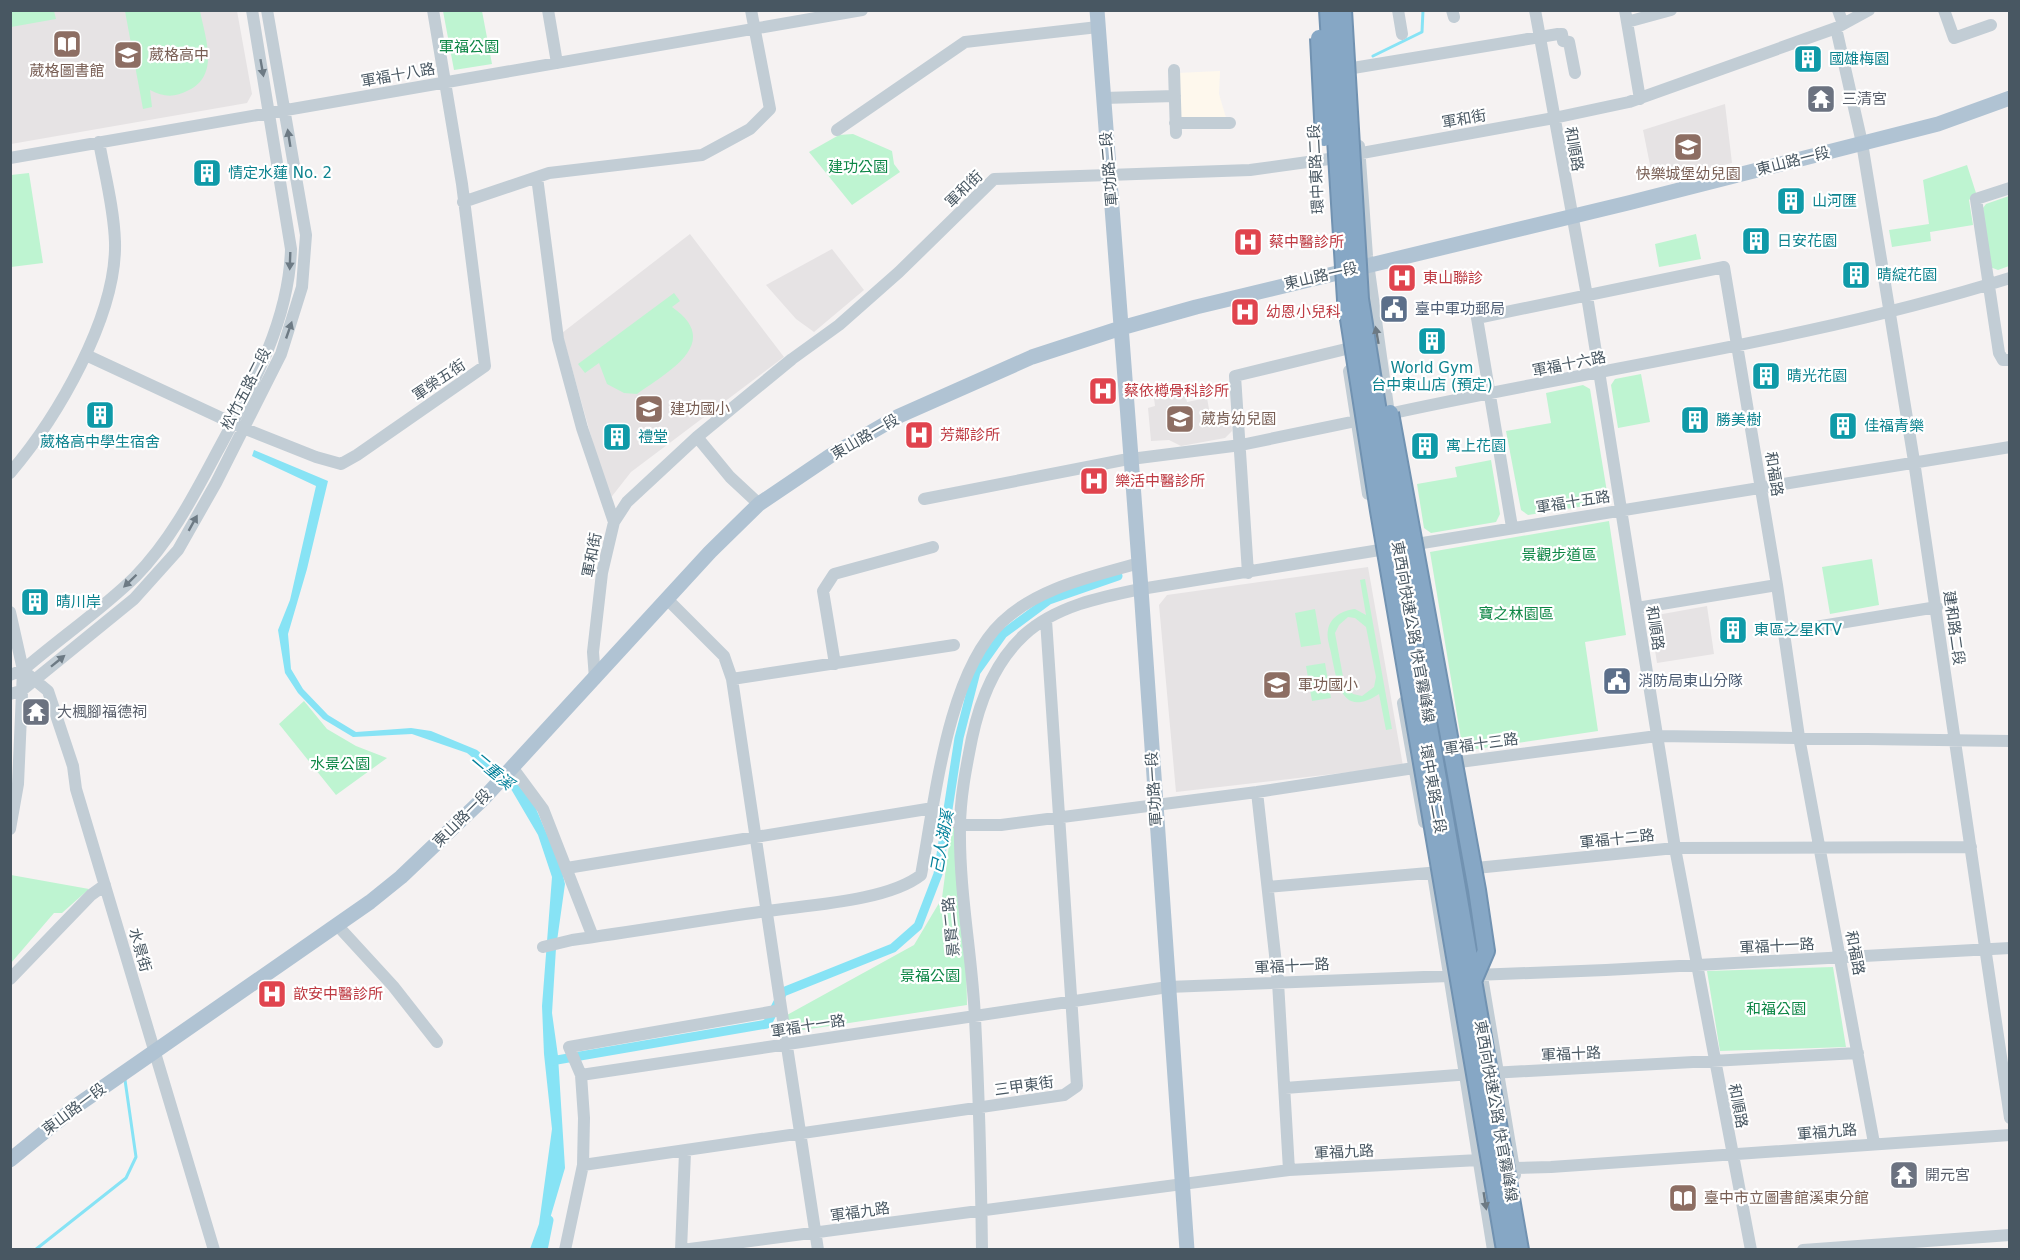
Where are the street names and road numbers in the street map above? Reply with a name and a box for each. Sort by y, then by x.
street label: 軍福十八路 [359,60,437,90]
street label: 軍和街 [1440,106,1488,132]
street label: 環中東路二段 [1305,124,1327,214]
street label: 和順路 [1561,125,1587,173]
street label: 軍功路二段 [1097,131,1121,207]
street label: 東山路一段 [1754,143,1832,179]
street label: 軍和街 [942,167,986,211]
street label: 東山路一段 [1282,259,1360,293]
street label: 松竹五路二段 [218,345,274,433]
street label: 軍福十六路 [1530,348,1608,380]
street label: 軍榮五街 [409,356,469,404]
street label: 東山路一段 [828,410,902,464]
street label: 和福路 [1762,450,1786,498]
street label: 軍福十五路 [1535,487,1611,517]
street label: 軍和街 [579,531,605,579]
street label: 東西向快速公路 快官霧峰線 [1388,539,1438,725]
street label: 建和路二段 [1940,590,1968,666]
street label: 和順路 [1643,604,1667,652]
street label: 軍福十三路 [1443,730,1519,758]
street label: 環中東路二段 [1416,743,1450,835]
street label: 軍功路一段 [1142,751,1166,827]
street label: 東山路一段 [429,785,495,851]
street label: 軍福十二路 [1579,826,1655,852]
street label: 景賢二路 [939,896,963,958]
street label: 水景街 [125,926,155,974]
street label: 和福路 [1842,929,1868,977]
street label: 軍福十一路 [1739,935,1815,957]
street label: 軍福十一路 [1254,955,1330,977]
street label: 軍福十一路 [770,1011,846,1041]
street label: 東西向快速公路 快官霧峰線 [1471,1018,1521,1204]
street label: 軍福十路 [1541,1043,1601,1065]
street label: 三甲東街 [993,1073,1055,1099]
street label: 東山路一段 [39,1079,109,1139]
street label: 和順路 [1725,1082,1751,1130]
street label: 軍福九路 [1796,1120,1858,1144]
street label: 軍福九路 [1314,1141,1374,1163]
street label: 軍福九路 [829,1199,891,1225]

